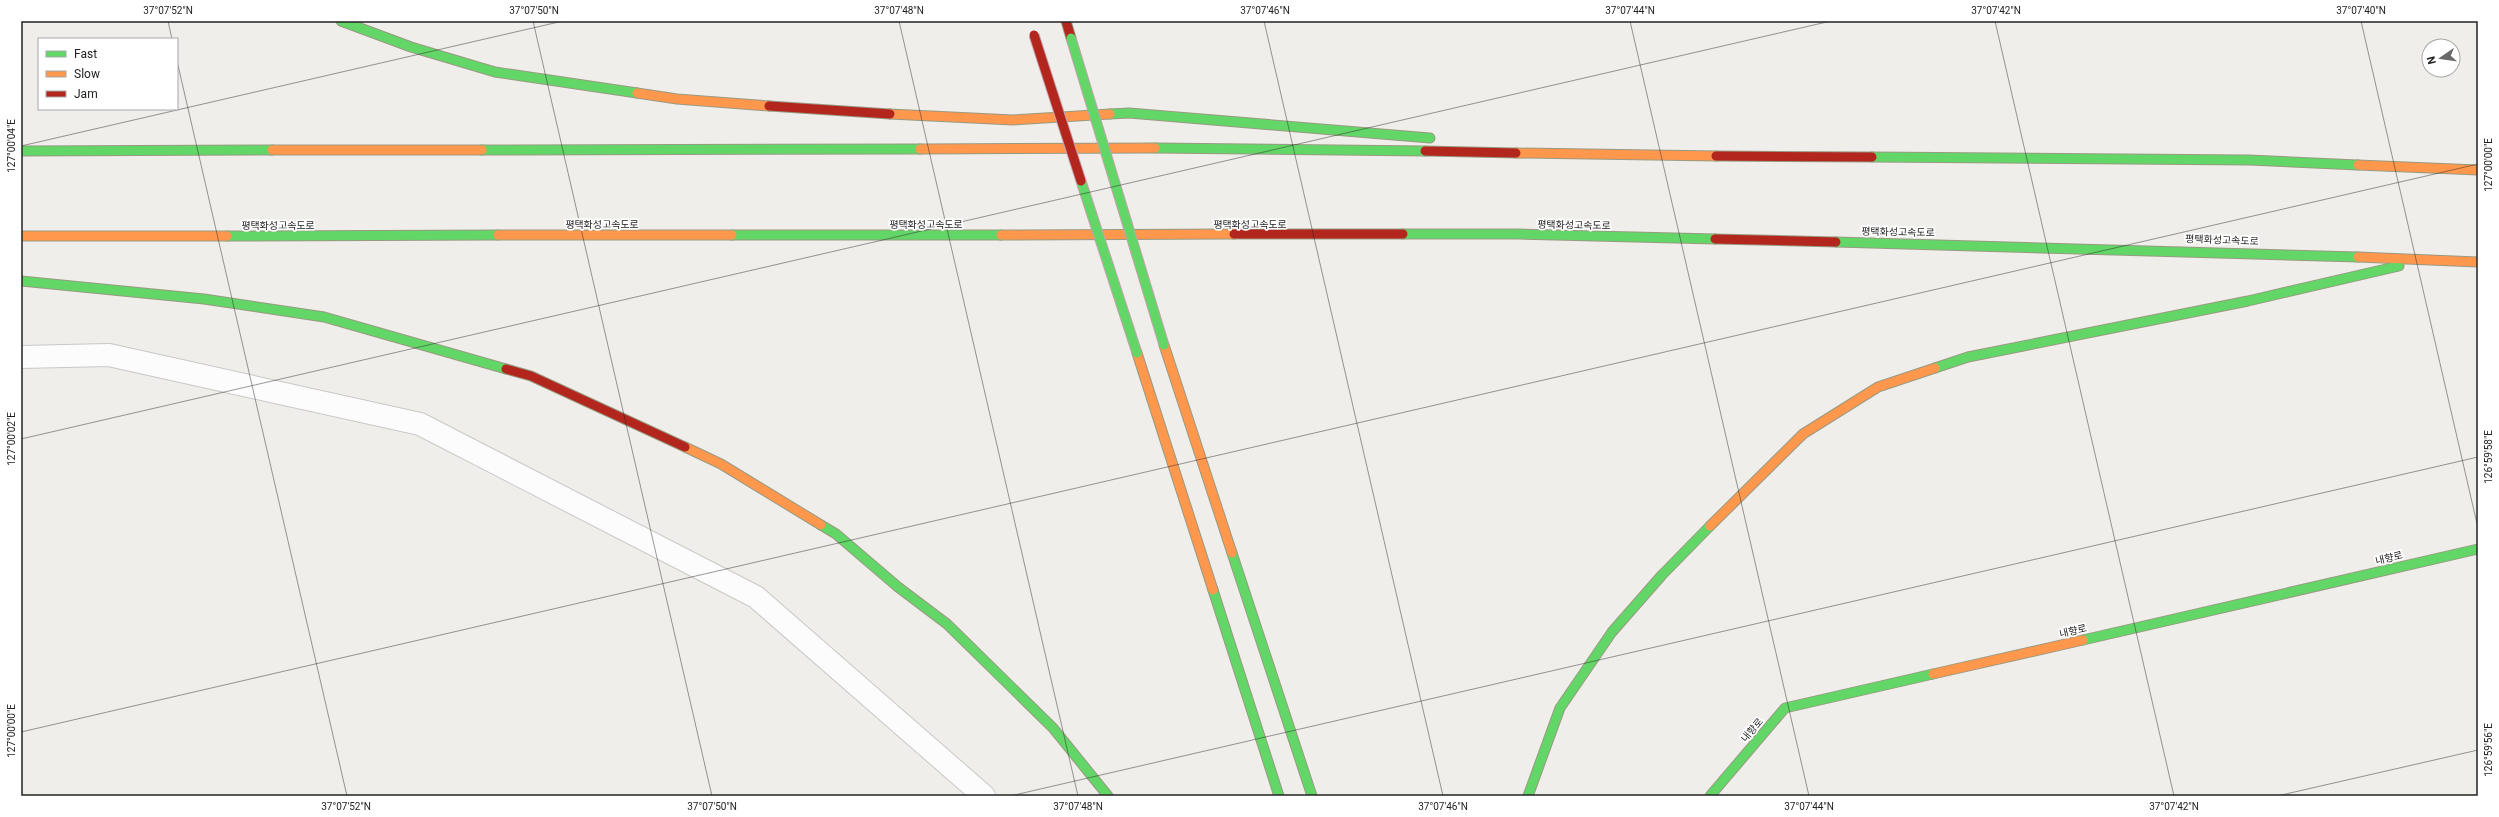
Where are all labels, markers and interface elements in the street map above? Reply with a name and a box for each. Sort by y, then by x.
text: 37°07'52"N [143,5,193,16]
text: 37°07'50"N [509,5,559,16]
text: 37°07'48"N [874,5,924,16]
text: 37°07'46"N [1240,5,1290,16]
text: 37°07'44"N [1605,5,1655,16]
text: 37°07'42"N [1971,5,2021,16]
text: 37°07'40"N [2336,5,2386,16]
legend [38,38,178,110]
north arrow [2421,38,2461,78]
text: Fast [74,47,97,61]
text: N [2424,55,2439,65]
text: Slow [74,67,100,81]
text: Jam [74,87,98,101]
text: 127°00'04"E [6,119,17,173]
text: 127°00'00"E [2483,138,2494,192]
street label: 평택화성고속도로 [565,219,639,230]
street label: 평택화성고속도로 [889,219,963,230]
street label: 평택화성고속도로 [1213,219,1287,230]
street label: 평택화성고속도로 [1537,219,1611,231]
street label: 평택화성고속도로 [241,220,315,231]
street label: 평택화성고속도로 [1861,226,1935,238]
street label: 평택화성고속도로 [2185,233,2259,247]
text: 127°00'02"E [6,412,17,466]
text: 126°59'58"E [2483,430,2494,484]
street label: 내향로 [2374,550,2404,566]
street label: 내향로 [2058,623,2088,639]
text: 127°00'00"E [6,704,17,758]
street label: 내향로 [1739,716,1765,744]
text: 126°59'56"E [2483,723,2494,777]
text: 37°07'52"N [321,801,371,812]
text: 37°07'50"N [687,801,737,812]
text: 37°07'48"N [1053,801,1103,812]
text: 37°07'46"N [1418,801,1468,812]
text: 37°07'44"N [1784,801,1834,812]
text: 37°07'42"N [2149,801,2199,812]

